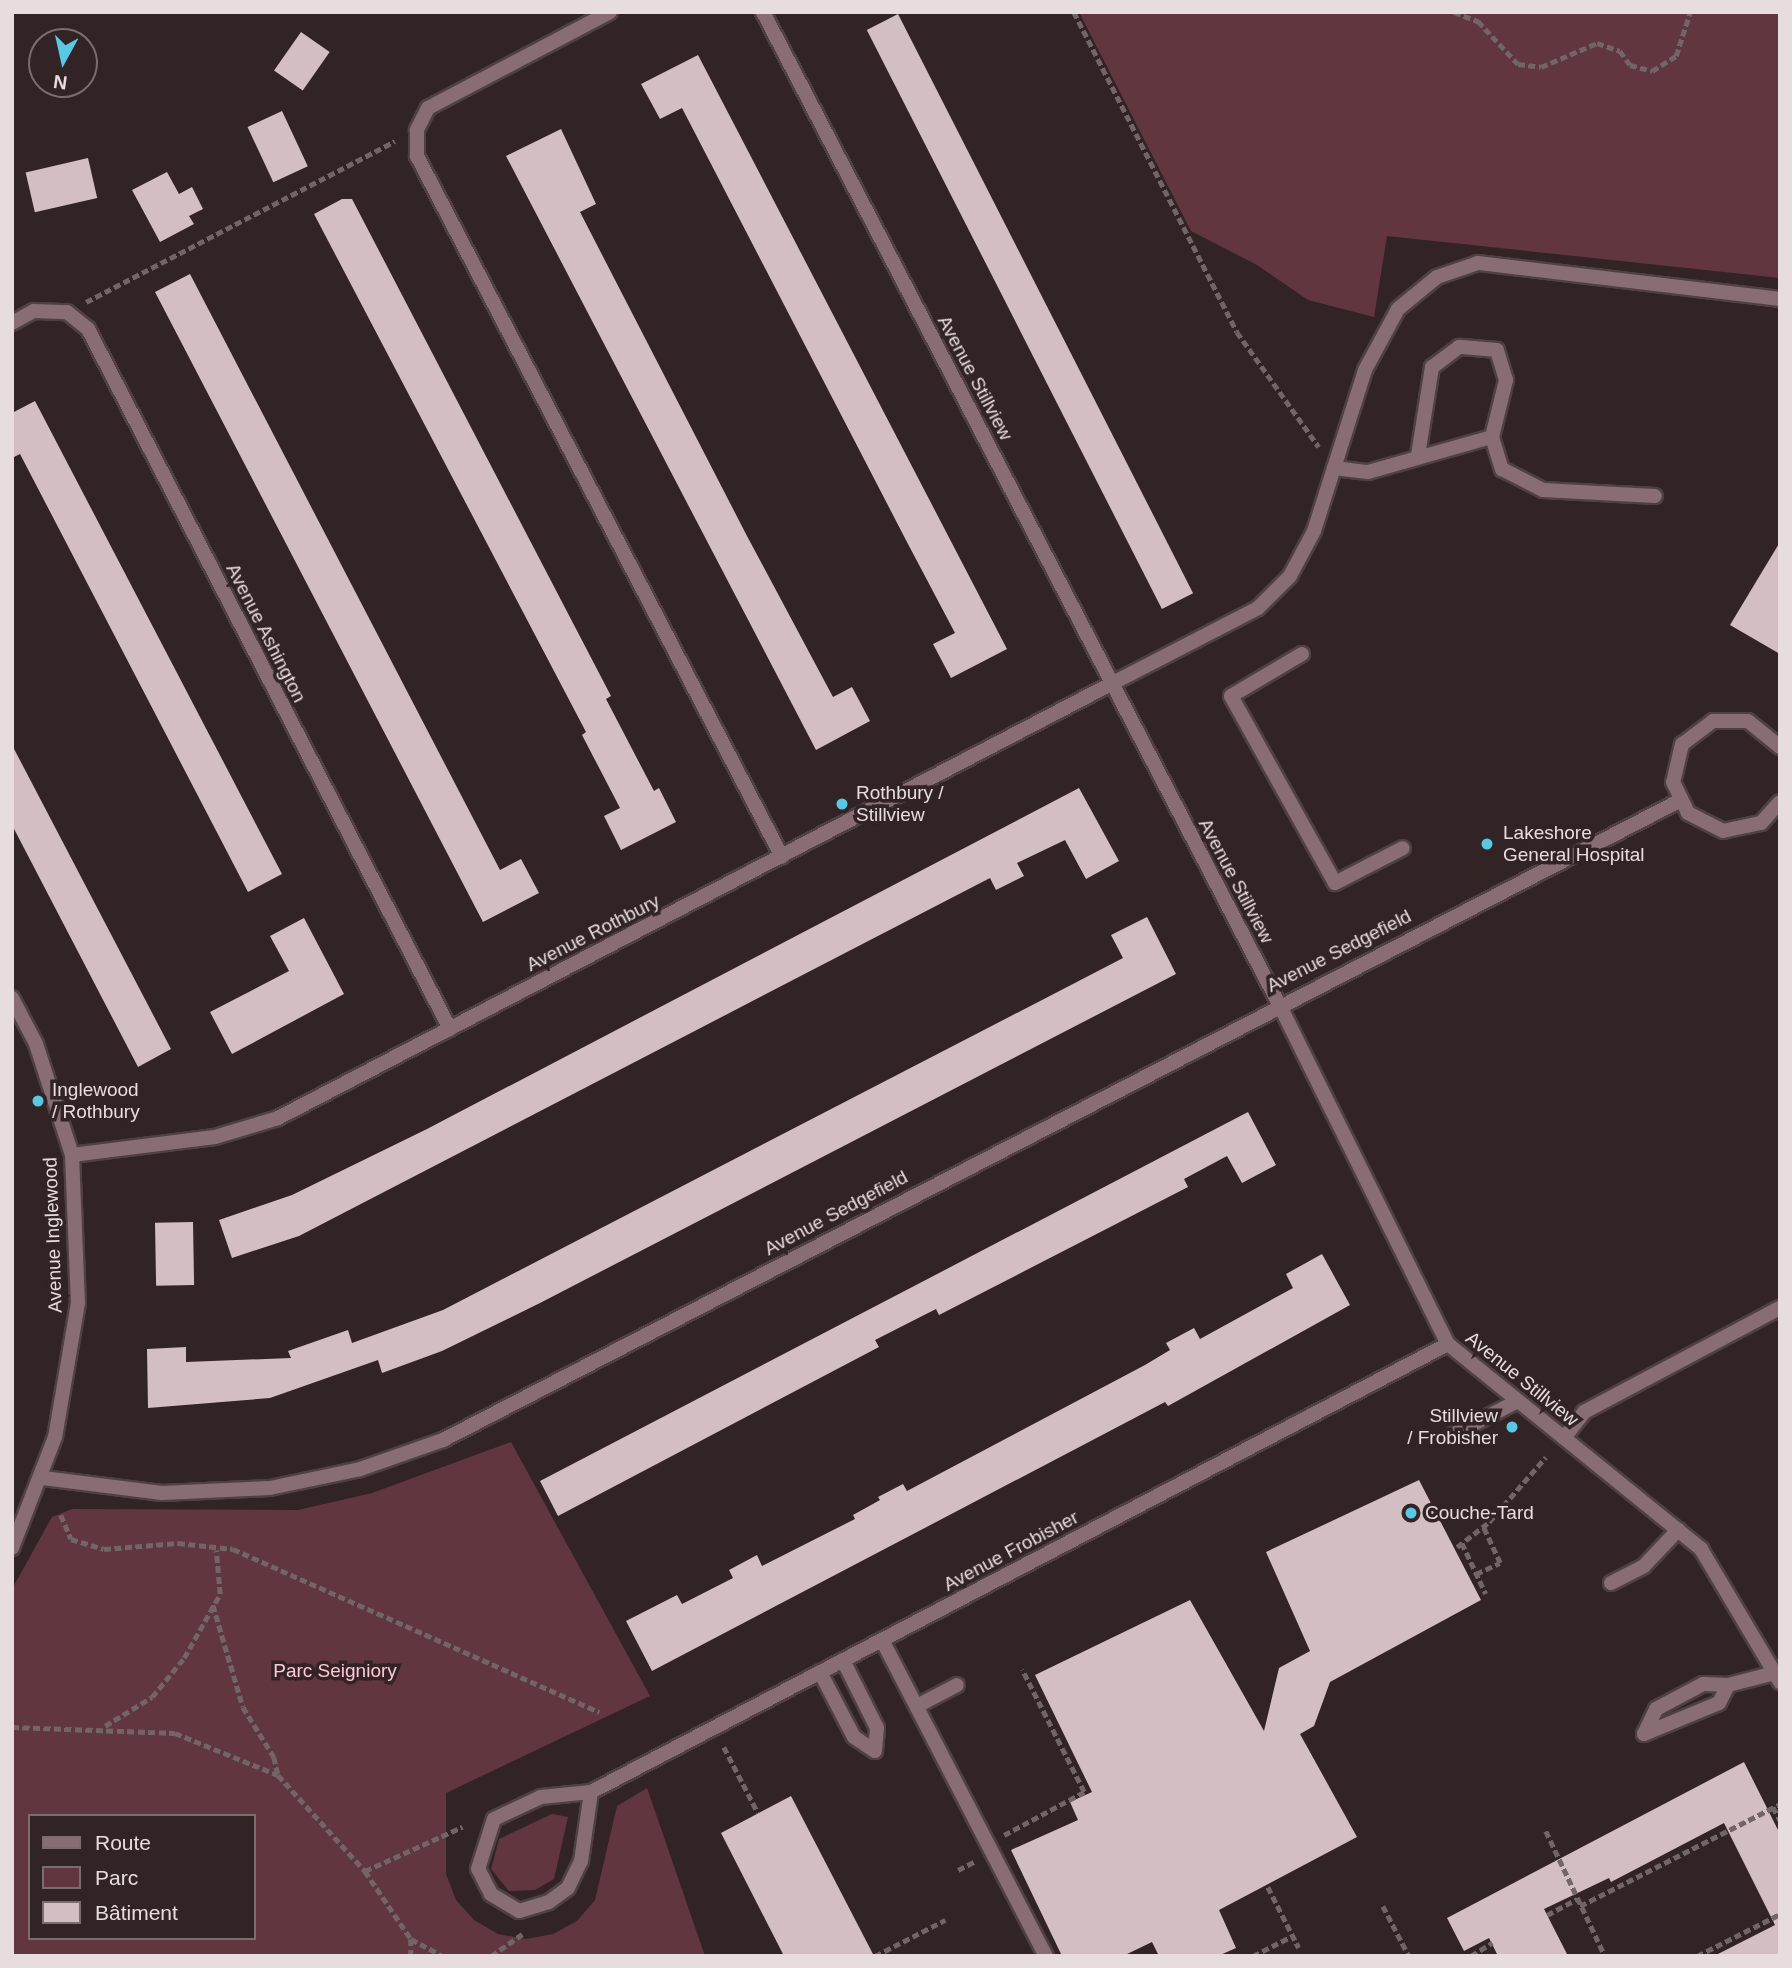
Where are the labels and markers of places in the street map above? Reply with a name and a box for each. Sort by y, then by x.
place label: Rothbury / Stillview [856,782,944,826]
marker: Rothbury / Stillview [834,796,850,812]
place label: Lakeshore General Hospital [1503,822,1645,866]
marker: Lakeshore General Hospital [1477,834,1497,854]
place label: Inglewood / Rothbury [52,1079,140,1123]
marker: Inglewood / Rothbury [30,1093,46,1109]
place label: Stillview / Frobisher [1407,1405,1498,1449]
marker: Stillview / Frobisher [1504,1419,1520,1435]
place label: Couche-Tard [1425,1502,1534,1524]
marker: Couche-Tard [1403,1505,1419,1521]

